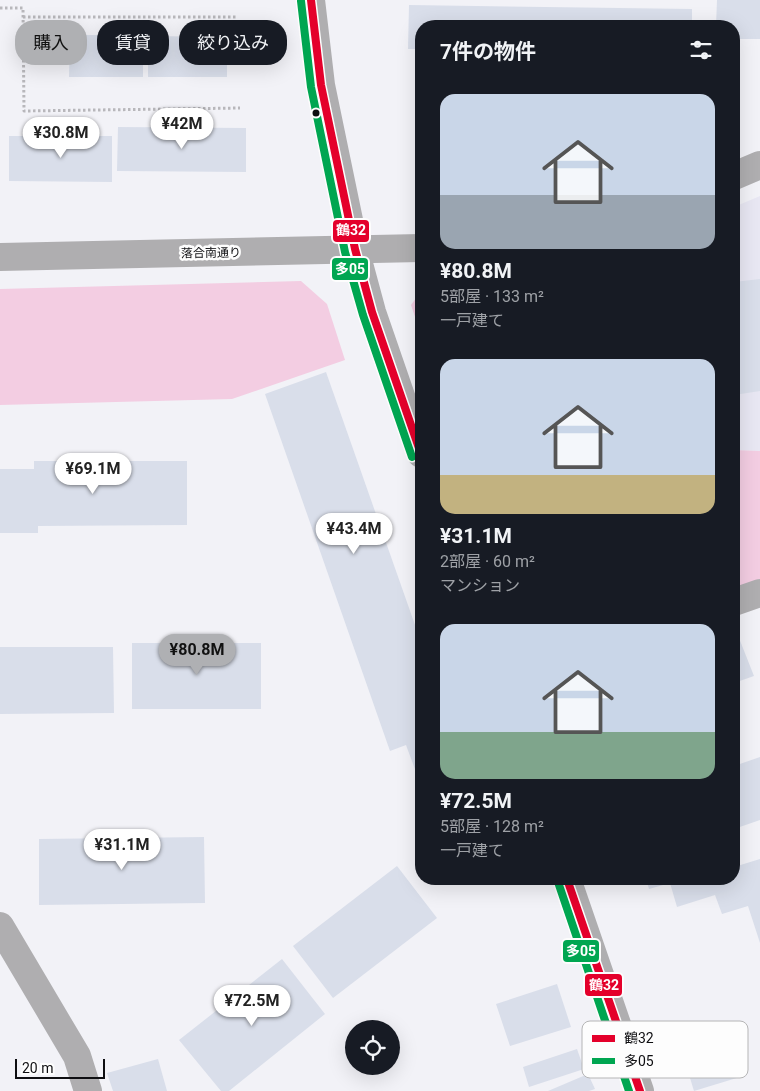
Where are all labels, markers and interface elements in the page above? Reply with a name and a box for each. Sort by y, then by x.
chip: 購入 [15,20,87,65]
chip: 賃貸 [97,20,169,65]
chip: 絞り込み [179,20,287,65]
icon: filters [687,36,715,64]
text: 7件の物件 [440,40,536,64]
pin: ¥42M [152,108,212,150]
unlabelled marker [311,108,321,118]
text: ¥42M [162,114,202,133]
pin: ¥30.8M [20,116,102,159]
text: ¥30.8M [34,123,88,142]
icon: home [533,127,623,217]
line badge: 鶴32 [332,219,370,243]
text: 鶴32 [336,222,366,238]
street label: 落合南通り [181,245,241,261]
line badge: 多05 [331,257,369,281]
text: ¥80.8M [440,259,512,283]
text: 多05 [335,261,365,277]
text: 5部屋 · 133 m² [440,287,544,306]
text: 一戸建て [440,311,504,330]
icon: home [533,392,623,482]
pin: ¥69.1M [52,452,134,495]
text: ¥69.1M [66,459,120,478]
pin: ¥43.4M [313,512,395,555]
text: ¥43.4M [327,519,381,538]
text: ¥31.1M [440,524,512,548]
text: 2部屋 · 60 m² [440,552,535,571]
text: マンション [440,576,520,595]
pin: ¥80.8M [156,634,238,676]
text: ¥80.8M [170,640,224,659]
icon: home [533,657,623,747]
text: ¥72.5M [440,789,512,813]
text: 5部屋 · 128 m² [440,817,544,836]
pin: ¥31.1M [81,828,163,871]
text: ¥31.1M [95,835,149,854]
text: 一戸建て [440,841,504,860]
line badge: 多05 [562,939,600,963]
text: 多05 [566,943,596,959]
line badge: 鶴32 [584,973,623,997]
text: 鶴32 [589,977,619,993]
pin: ¥72.5M [211,984,293,1027]
text: ¥72.5M [225,991,279,1010]
map controls [345,1020,400,1075]
button: locate [345,1020,400,1075]
legend [582,1021,748,1078]
text: 鶴32 [624,1030,654,1046]
text: 多05 [624,1053,654,1069]
scale bar [15,1056,105,1079]
text: 20 m [22,1060,54,1076]

